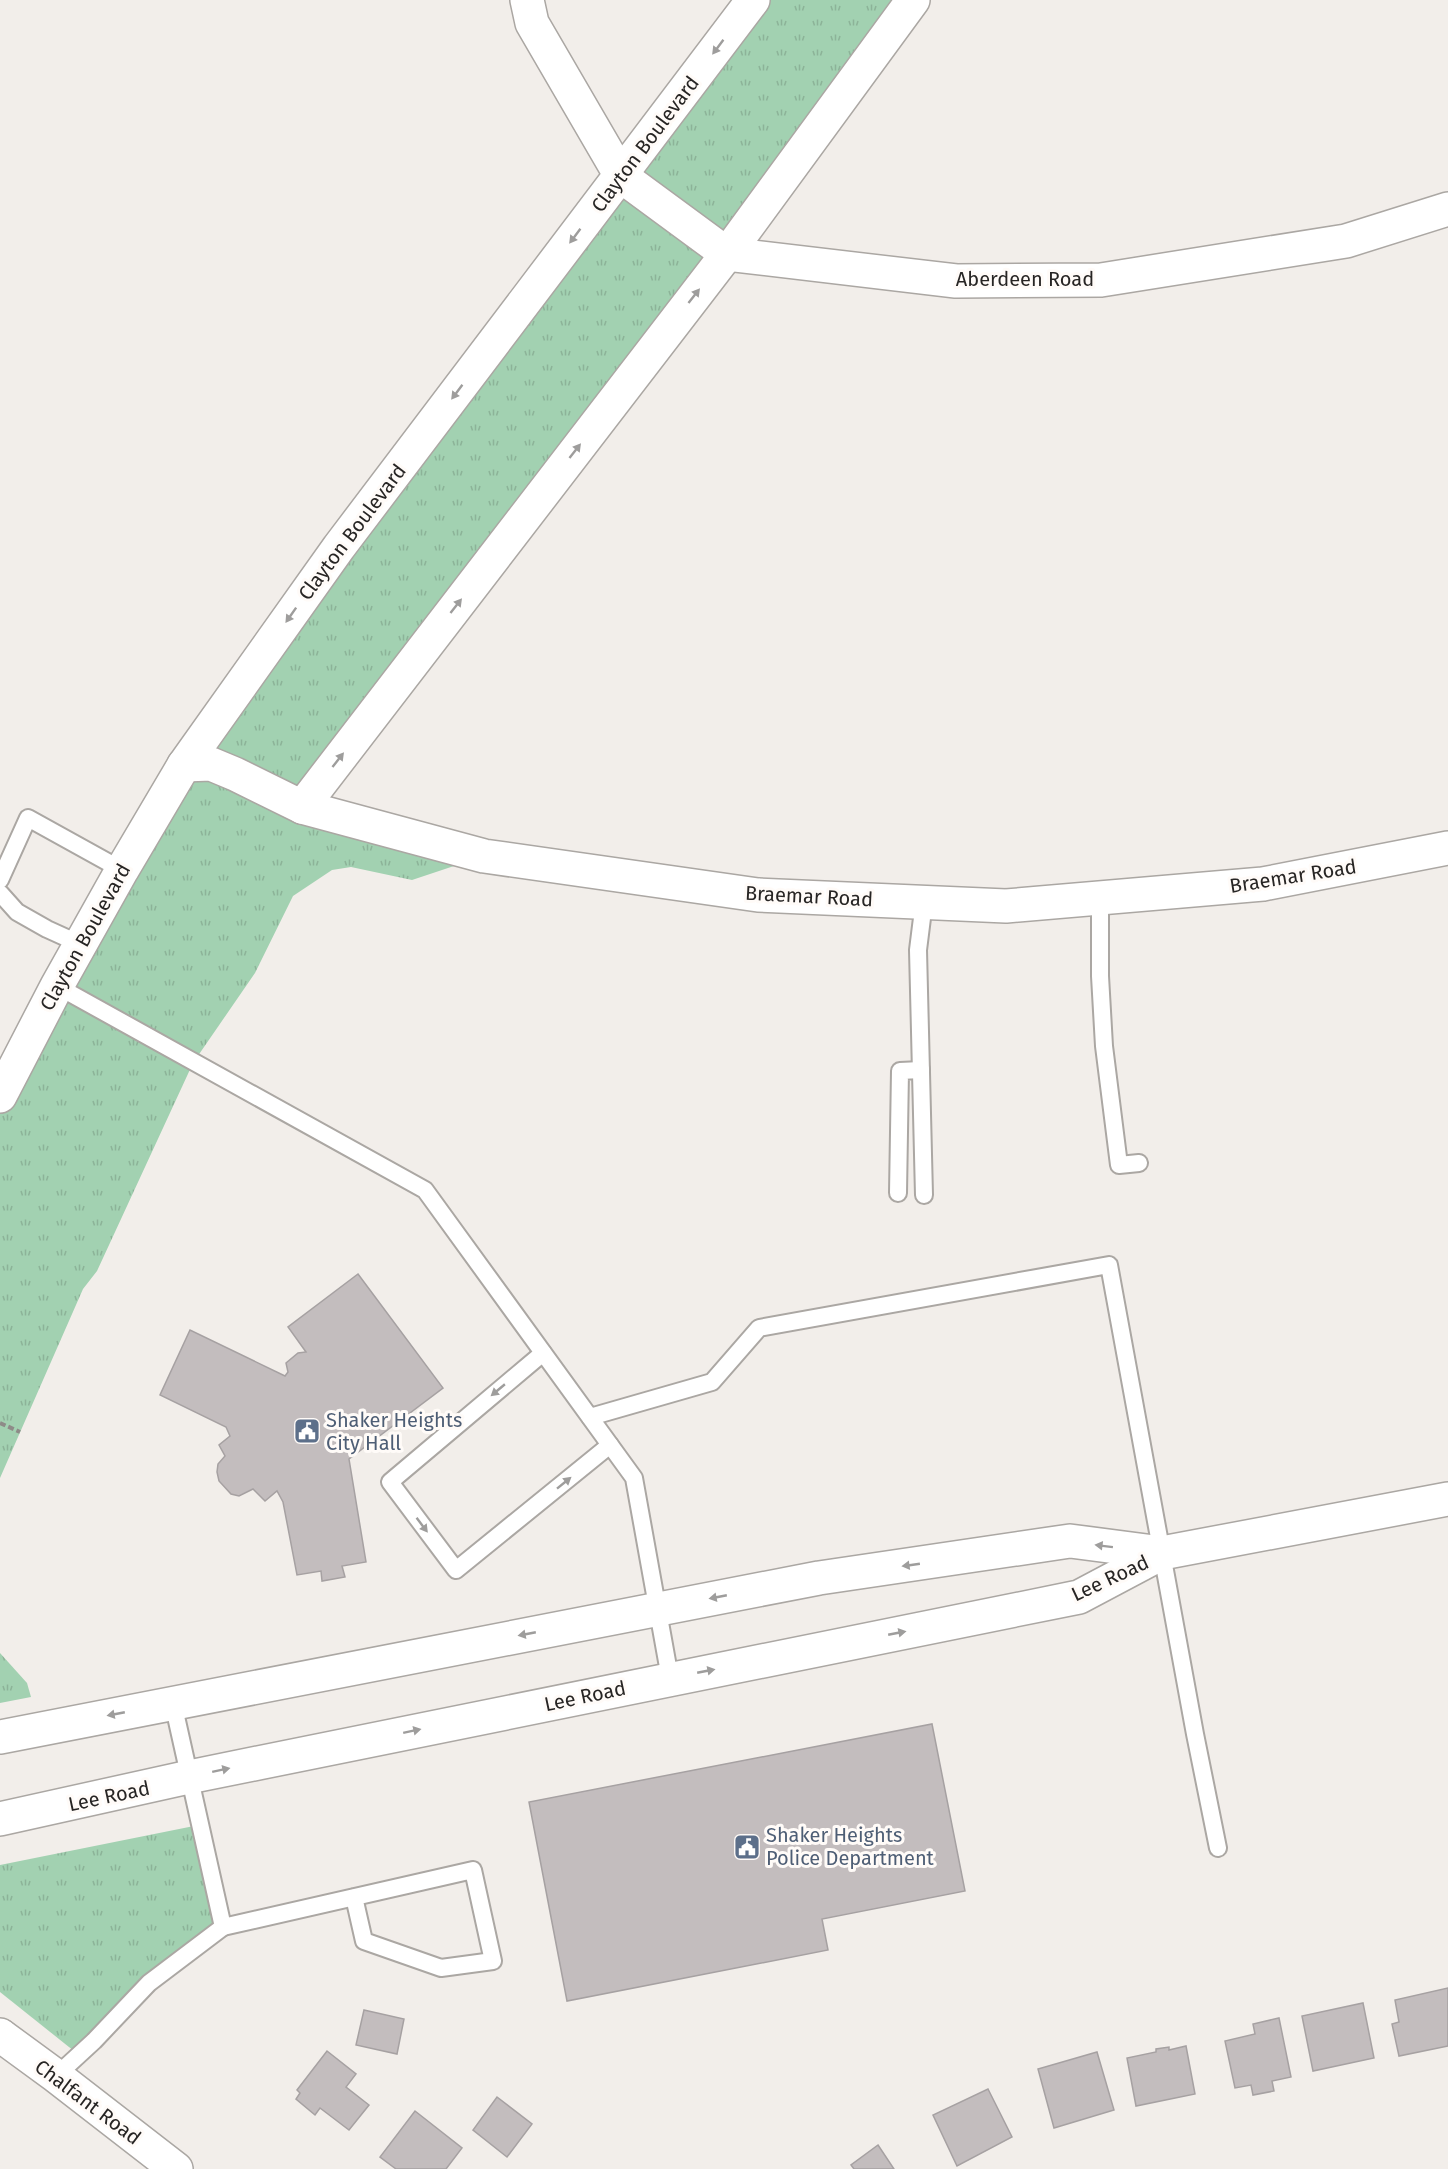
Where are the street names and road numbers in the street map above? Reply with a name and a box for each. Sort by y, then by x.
street label: Clayton Boulevard [586,71,704,217]
street label: Aberdeen Road [956,267,1094,291]
street label: Clayton Boulevard [293,459,411,605]
street label: Braemar Road [1228,854,1358,898]
street label: Clayton Boulevard [35,859,135,1015]
street label: Braemar Road [744,881,874,911]
street label: Lee Road [1067,1550,1153,1606]
street label: Lee Road [542,1676,628,1716]
street label: Lee Road [66,1776,152,1816]
street label: Chalfant Road [30,2054,146,2150]

